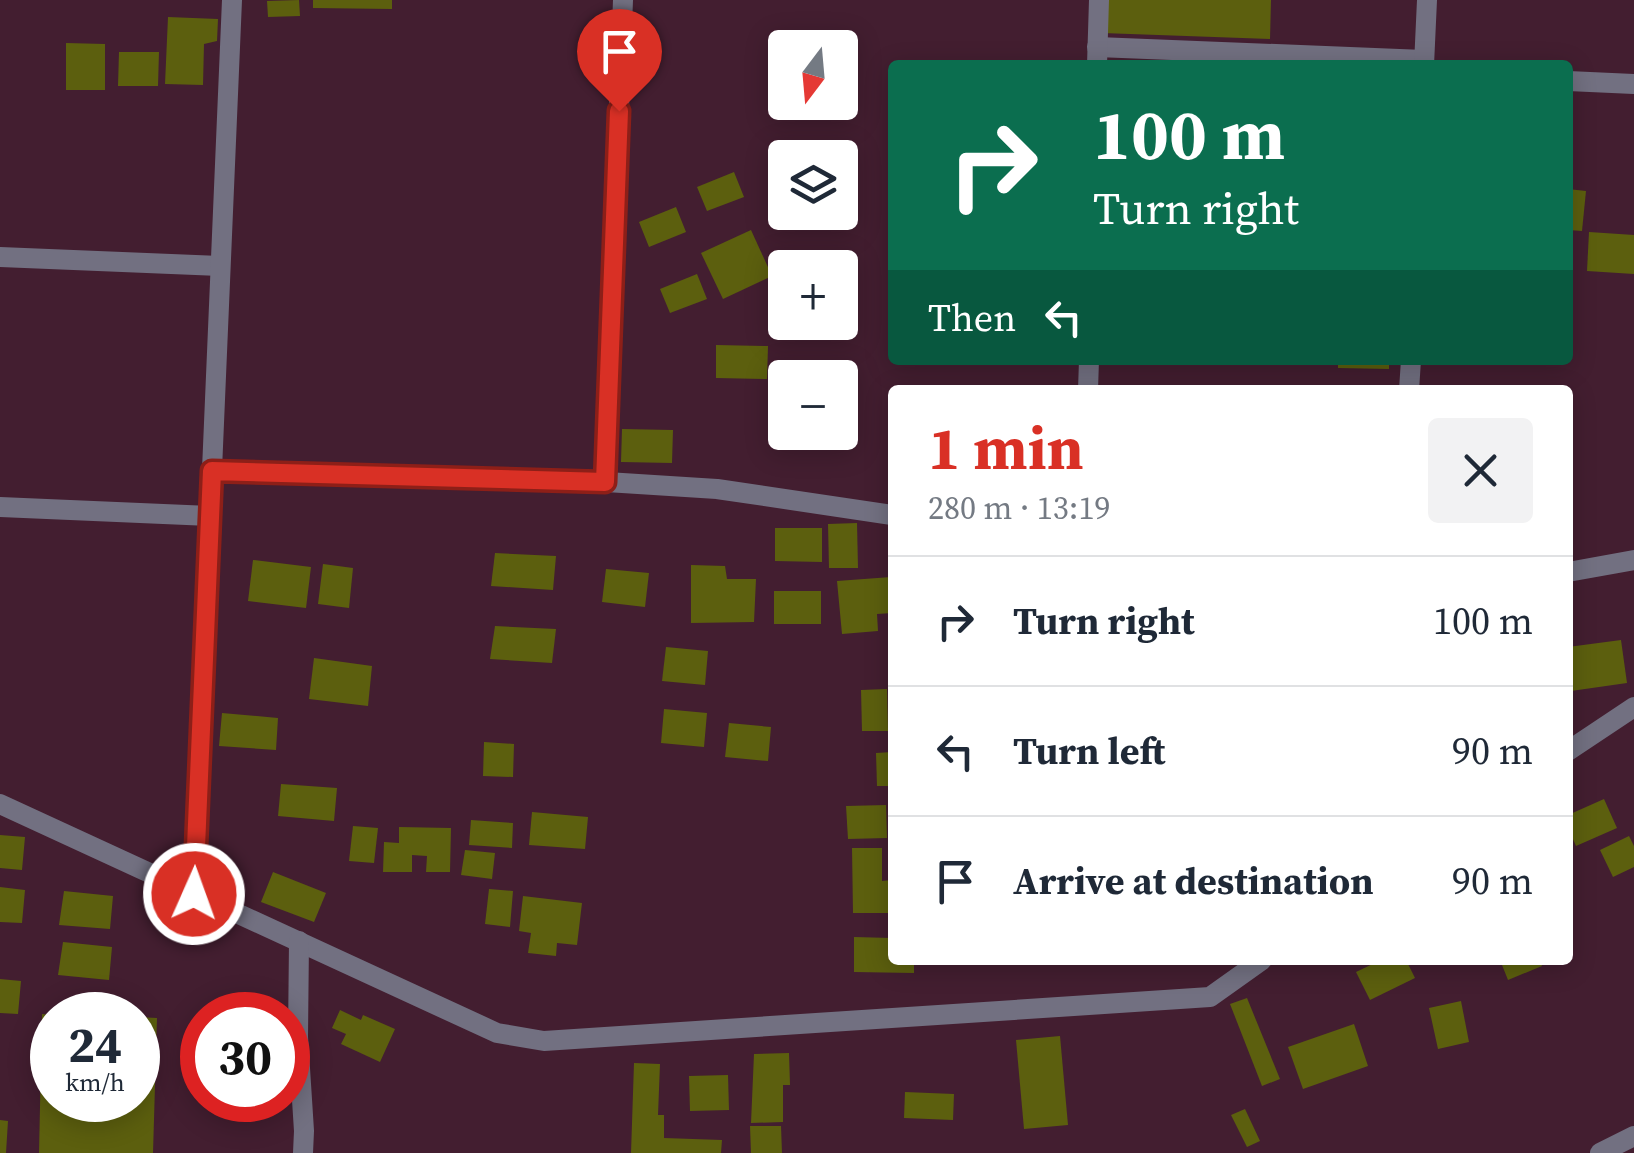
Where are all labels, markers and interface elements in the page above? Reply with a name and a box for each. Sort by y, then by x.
pin [577,9,662,112]
icon: arrive [592,24,647,79]
north arrow [768,30,858,120]
map controls [768,30,858,450]
text: 100 m [1093,86,1285,182]
icon: right [928,100,1058,230]
button: layers [768,140,858,230]
text: Turn right [1093,177,1299,239]
button: + [768,250,858,340]
icon: left [1036,290,1091,345]
text: Then [928,292,1016,344]
button: − [768,360,858,450]
text: 1 min [928,407,1084,489]
button: close [1428,418,1533,523]
text: 280 m · 13:19 [928,486,1110,530]
icon: right [928,594,983,649]
text: Turn right [1013,595,1195,647]
text: 100 m [1433,595,1533,647]
icon: left [928,724,983,779]
text: Turn left [1013,725,1165,777]
text: 90 m [1452,725,1533,777]
position arrow [142,842,246,946]
icon: arrive [928,854,983,909]
text: Arrive at destination [1013,855,1374,907]
text: 90 m [1452,855,1533,907]
speed limit sign: 30 [180,992,310,1122]
text: 24 [68,1010,122,1079]
text: km/h [65,1065,125,1099]

